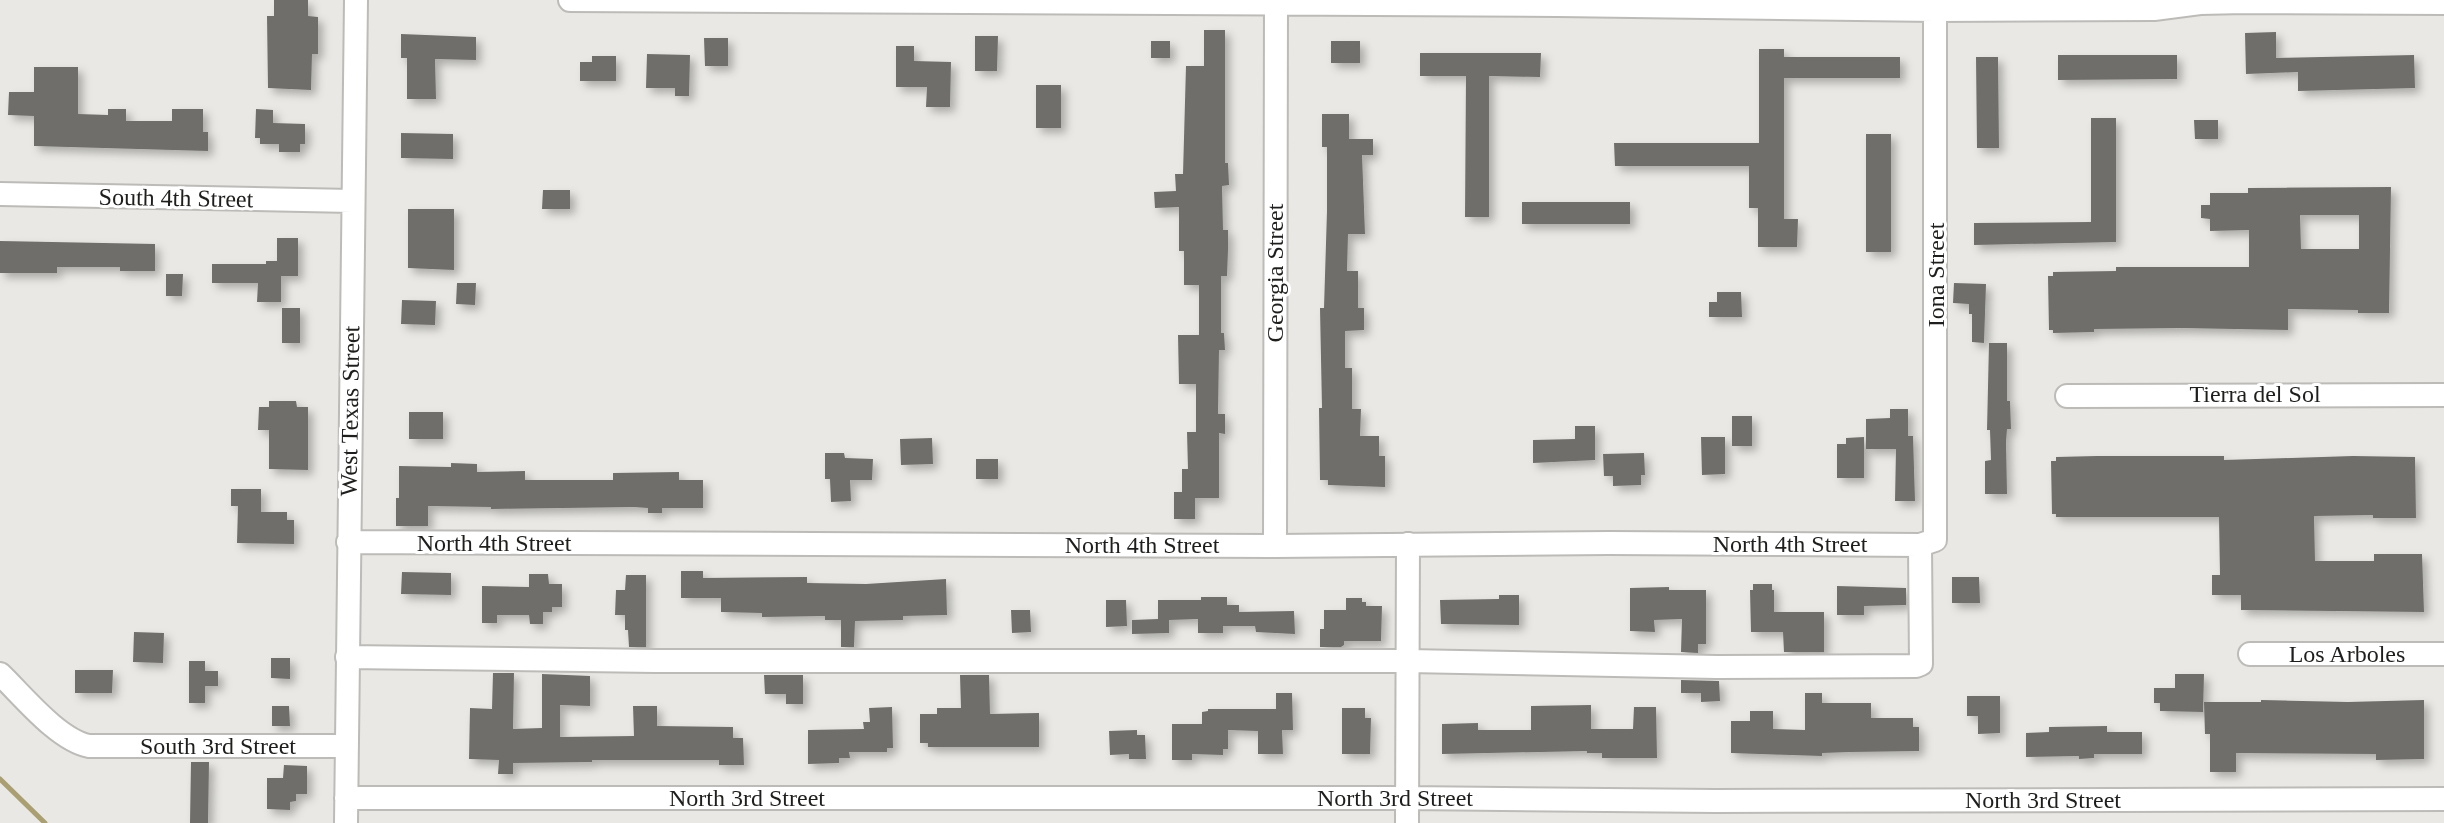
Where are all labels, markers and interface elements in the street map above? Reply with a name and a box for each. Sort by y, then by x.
street label: South 4th Street [98,184,254,212]
street label: Georgia Street [1262,203,1288,342]
street label: Iona Street [1923,222,1949,327]
street label: West Texas Street [336,325,364,497]
street label: Tierra del Sol [2189,381,2321,407]
street label: North 4th Street [417,530,572,556]
street label: North 4th Street [1713,531,1868,557]
street label: North 4th Street [1065,532,1220,558]
street label: Los Arboles [2289,641,2405,667]
street label: South 3rd Street [140,733,296,759]
street label: North 3rd Street [669,785,825,811]
street label: North 3rd Street [1317,785,1473,811]
street label: North 3rd Street [1965,787,2121,813]

